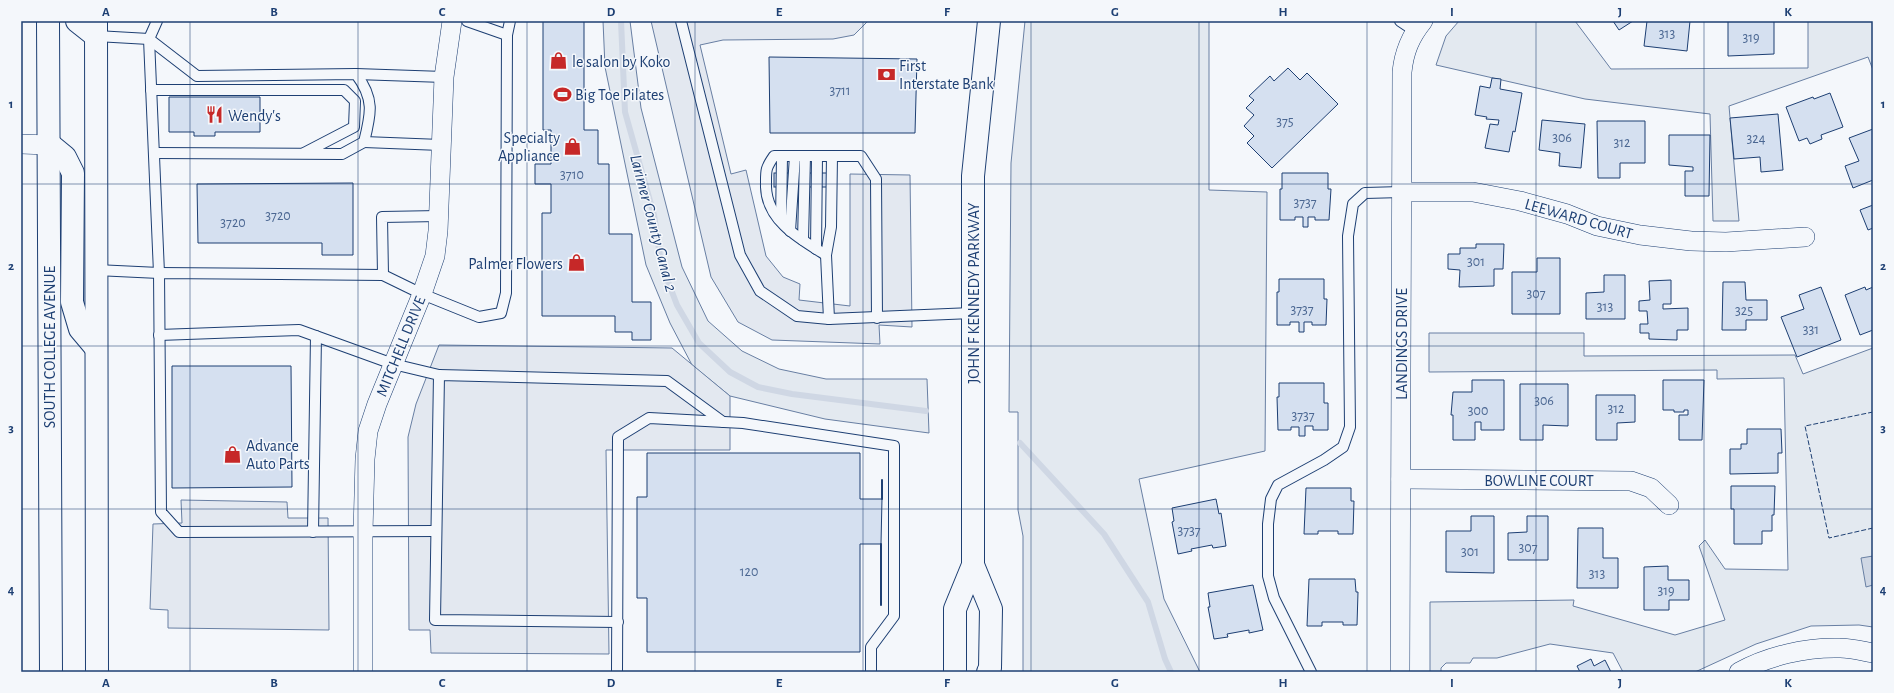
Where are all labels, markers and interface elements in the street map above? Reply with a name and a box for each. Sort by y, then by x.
text: A [102,6,110,19]
text: B [270,6,278,19]
text: C [439,6,446,19]
text: D [607,6,616,19]
text: E [776,6,783,19]
text: F [944,6,951,19]
text: G [1111,6,1119,19]
text: H [1278,6,1288,19]
text: I [1450,6,1454,19]
text: J [1618,6,1622,19]
text: K [1784,6,1792,19]
house number: 313 [1659,27,1675,41]
house number: 319 [1742,31,1760,45]
shop icon: le salon by Koko [549,51,569,71]
place label: le salon by Koko [572,54,671,71]
place label: First Interstate Bank [899,58,994,92]
bank icon: First Interstate Bank [876,64,896,84]
sports icon: Big Toe Pilates [552,84,572,104]
house number: 3711 [829,84,851,98]
place label: Big Toe Pilates [575,87,664,103]
text: 1 [9,98,13,111]
text: 1 [1881,98,1885,111]
restaurant icon: Wendy's [205,105,225,125]
place label: Wendy's [228,108,281,125]
house number: 375 [1276,115,1294,129]
place label: Specialty Appliance [498,130,560,164]
house number: 306 [1552,131,1572,145]
house number: 324 [1747,132,1766,146]
shop icon: Specialty Appliance [563,136,583,156]
house number: 312 [1614,136,1630,150]
water label: Larimer County Canal 2 [627,153,680,294]
house number: 3710 [560,168,584,182]
house number: 3737 [1293,196,1317,210]
street label: LEEWARD COURT [1523,196,1635,242]
street label: JOHN F KENNEDY PARKWAY [966,202,982,384]
house number: 3720 [265,209,291,223]
house number: 3720 [220,216,246,230]
shop icon: Palmer Flowers [566,253,586,273]
house number: 301 [1467,255,1485,269]
place label: Palmer Flowers [468,256,563,272]
text: 2 [8,260,14,273]
text: 2 [1880,260,1886,273]
street label: SOUTH COLLEGE AVENUE [42,265,58,428]
house number: 307 [1527,287,1546,301]
street label: LANDINGS DRIVE [1394,288,1410,400]
street label: MITCHELL DRIVE [374,294,428,399]
house number: 313 [1597,300,1613,314]
house number: 3737 [1290,303,1314,317]
house number: 325 [1735,304,1753,318]
house number: 331 [1803,323,1819,337]
house number: 306 [1534,394,1554,408]
house number: 312 [1608,402,1624,416]
house number: 300 [1468,404,1488,418]
house number: 3737 [1291,409,1315,423]
text: 3 [8,422,14,435]
text: 3 [1880,422,1886,435]
place label: Advance Auto Parts [246,438,310,472]
shop icon: Advance Auto Parts [223,444,243,464]
street label: BOWLINE COURT [1484,473,1594,489]
house number: 3737 [1177,524,1201,538]
house number: 307 [1519,541,1538,555]
house number: 301 [1461,545,1479,559]
house number: 120 [740,565,758,579]
house number: 313 [1589,567,1605,581]
text: 4 [8,584,15,597]
house number: 319 [1657,584,1675,598]
text: 4 [1880,584,1887,597]
text: A [102,677,110,690]
text: B [270,677,278,690]
text: C [439,677,446,690]
text: D [607,677,616,690]
text: E [776,677,783,690]
text: F [944,677,951,690]
text: G [1111,677,1119,690]
text: H [1278,677,1288,690]
text: I [1450,677,1454,690]
text: J [1618,677,1622,690]
text: K [1784,677,1792,690]

